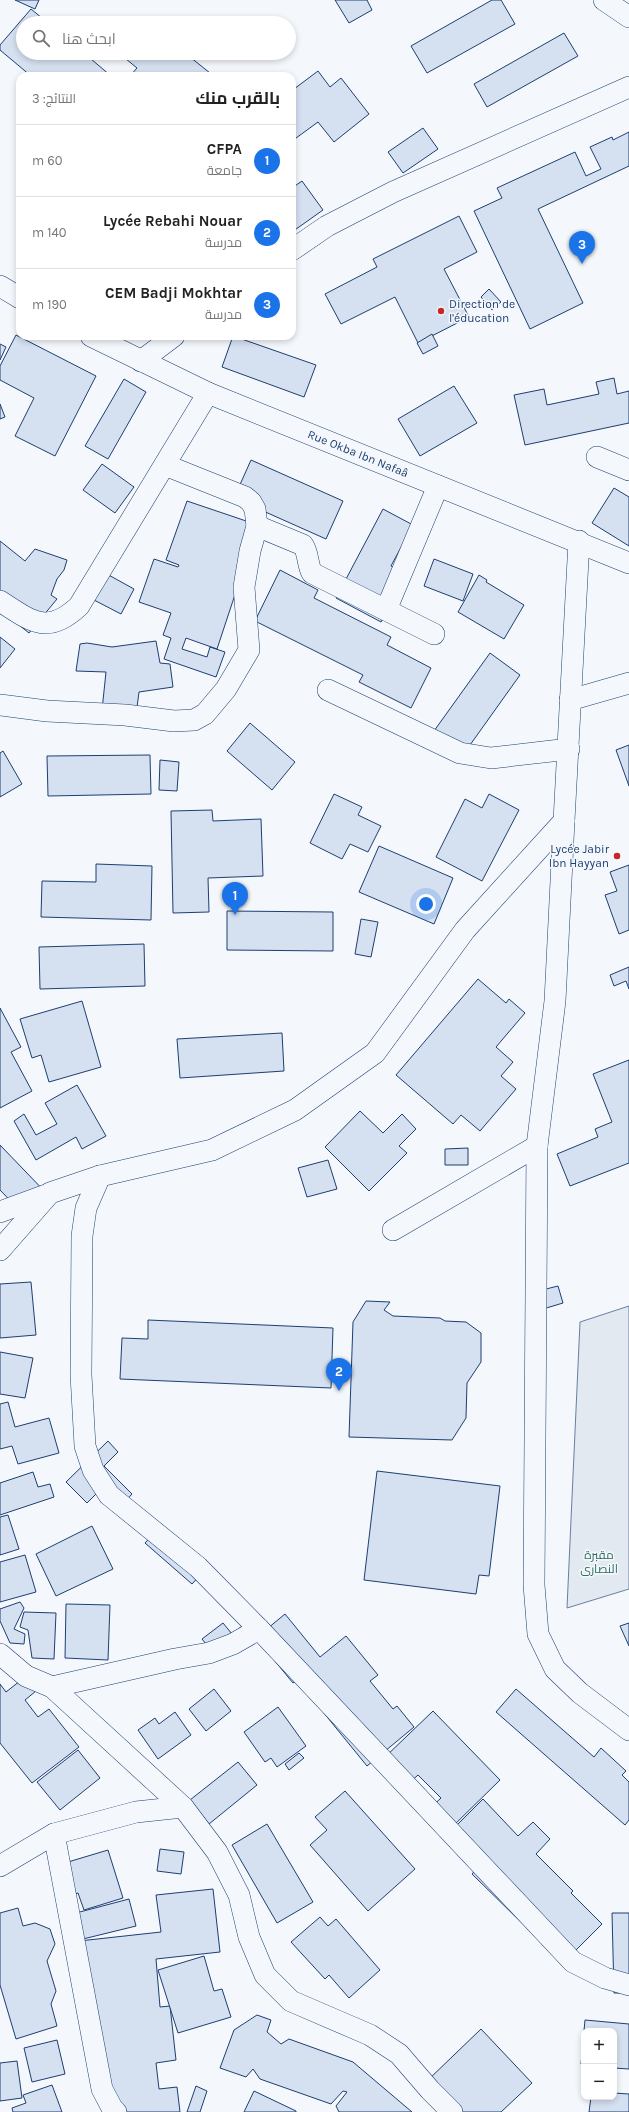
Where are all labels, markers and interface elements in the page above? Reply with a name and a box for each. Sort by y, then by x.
search box [16,16,296,60]
icon: search [30,27,52,49]
text: ابحث هنا [62,30,116,48]
text: بالقرب منك [196,88,280,108]
text: النتائج: 3 [32,91,76,106]
text: CFPA [207,140,242,158]
text: 60 m [32,153,62,168]
text: 1 [265,153,269,168]
text: جامعة [207,163,242,178]
text: Lycée Rebahi Nouar [103,212,242,230]
text: 140 m [32,225,67,240]
text: 2 [263,225,271,240]
pin: 3 [569,231,595,264]
text: مدرسة [205,235,242,250]
text: CEM Badji Mokhtar [105,284,242,302]
text: 190 m [32,297,67,312]
text: 3 [263,297,271,312]
place label: Direction de l'éducation [449,297,515,325]
marker: Direction de l'éducation [436,306,446,316]
text: مدرسة [205,307,242,322]
street label: Rue Okba Ibn Nafaâ [306,427,411,480]
place label: Lycée Jabir Ibn Hayyan [549,842,610,870]
marker: Lycée Jabir Ibn Hayyan [612,851,622,861]
pin: 1 [222,882,248,915]
your location [416,894,436,914]
pin: 2 [326,1358,352,1391]
park label: مقبرة النصارى [580,1548,618,1576]
map controls [581,2028,617,2100]
button: + [581,2028,617,2064]
button: − [581,2064,617,2100]

